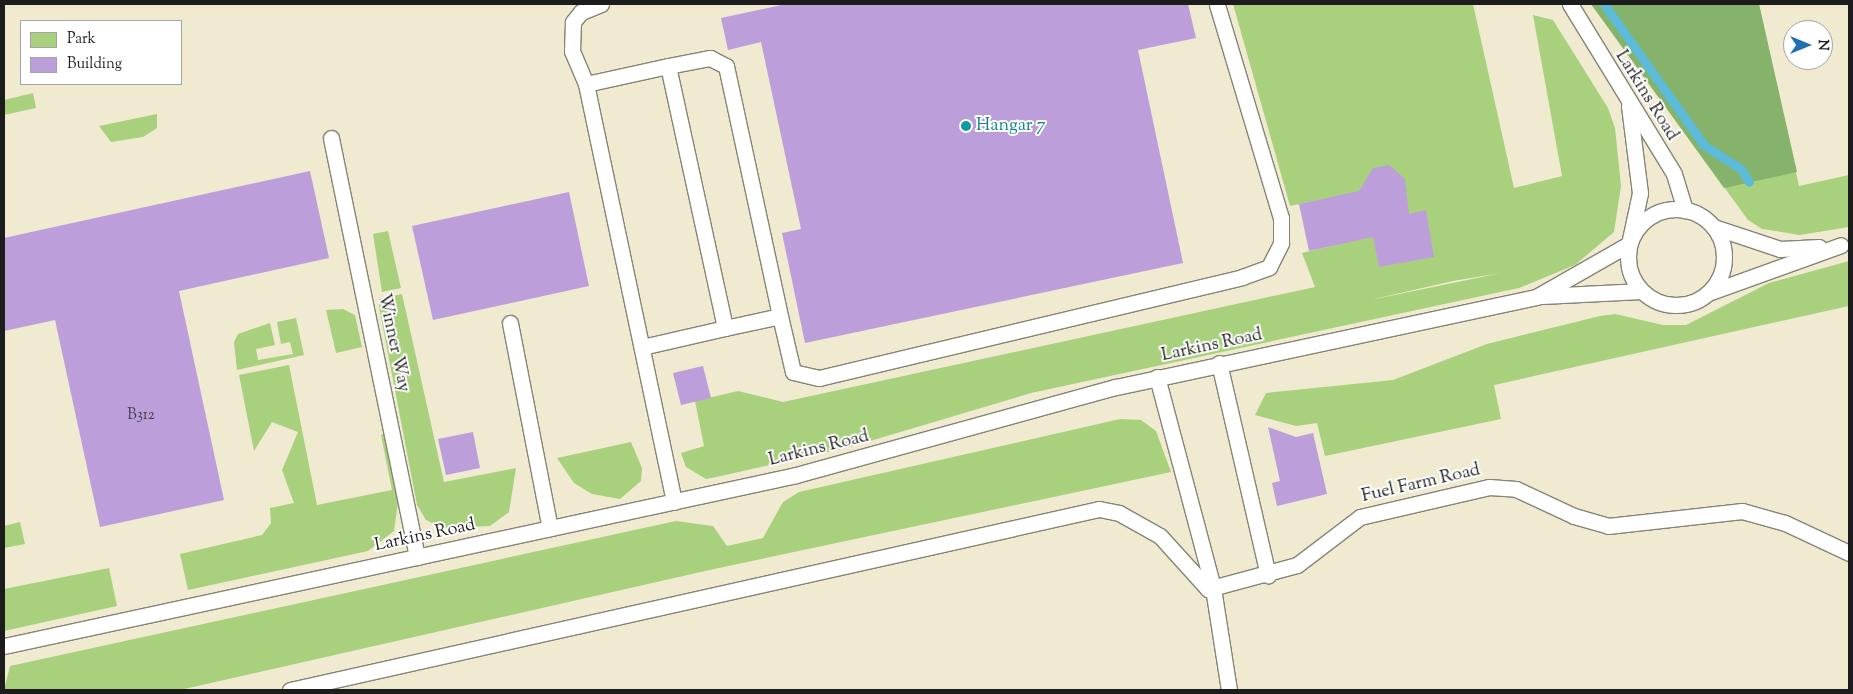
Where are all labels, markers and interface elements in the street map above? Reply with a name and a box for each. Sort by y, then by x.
legend [20,20,182,85]
north arrow [1783,20,1833,70]
text: Park [67,29,96,50]
text: N [1812,39,1832,51]
street label: Larkins Road [1610,47,1682,145]
text: Building [67,54,122,75]
place label: Hangar 7 [976,115,1045,137]
marker: Hangar 7 [960,120,972,132]
street label: Winner Way [372,292,414,394]
street label: Larkins Road [1160,325,1264,367]
house number: B312 [127,407,155,425]
street label: Larkins Road [767,426,871,472]
street label: Fuel Farm Road [1360,460,1482,508]
street label: Larkins Road [373,515,477,557]

